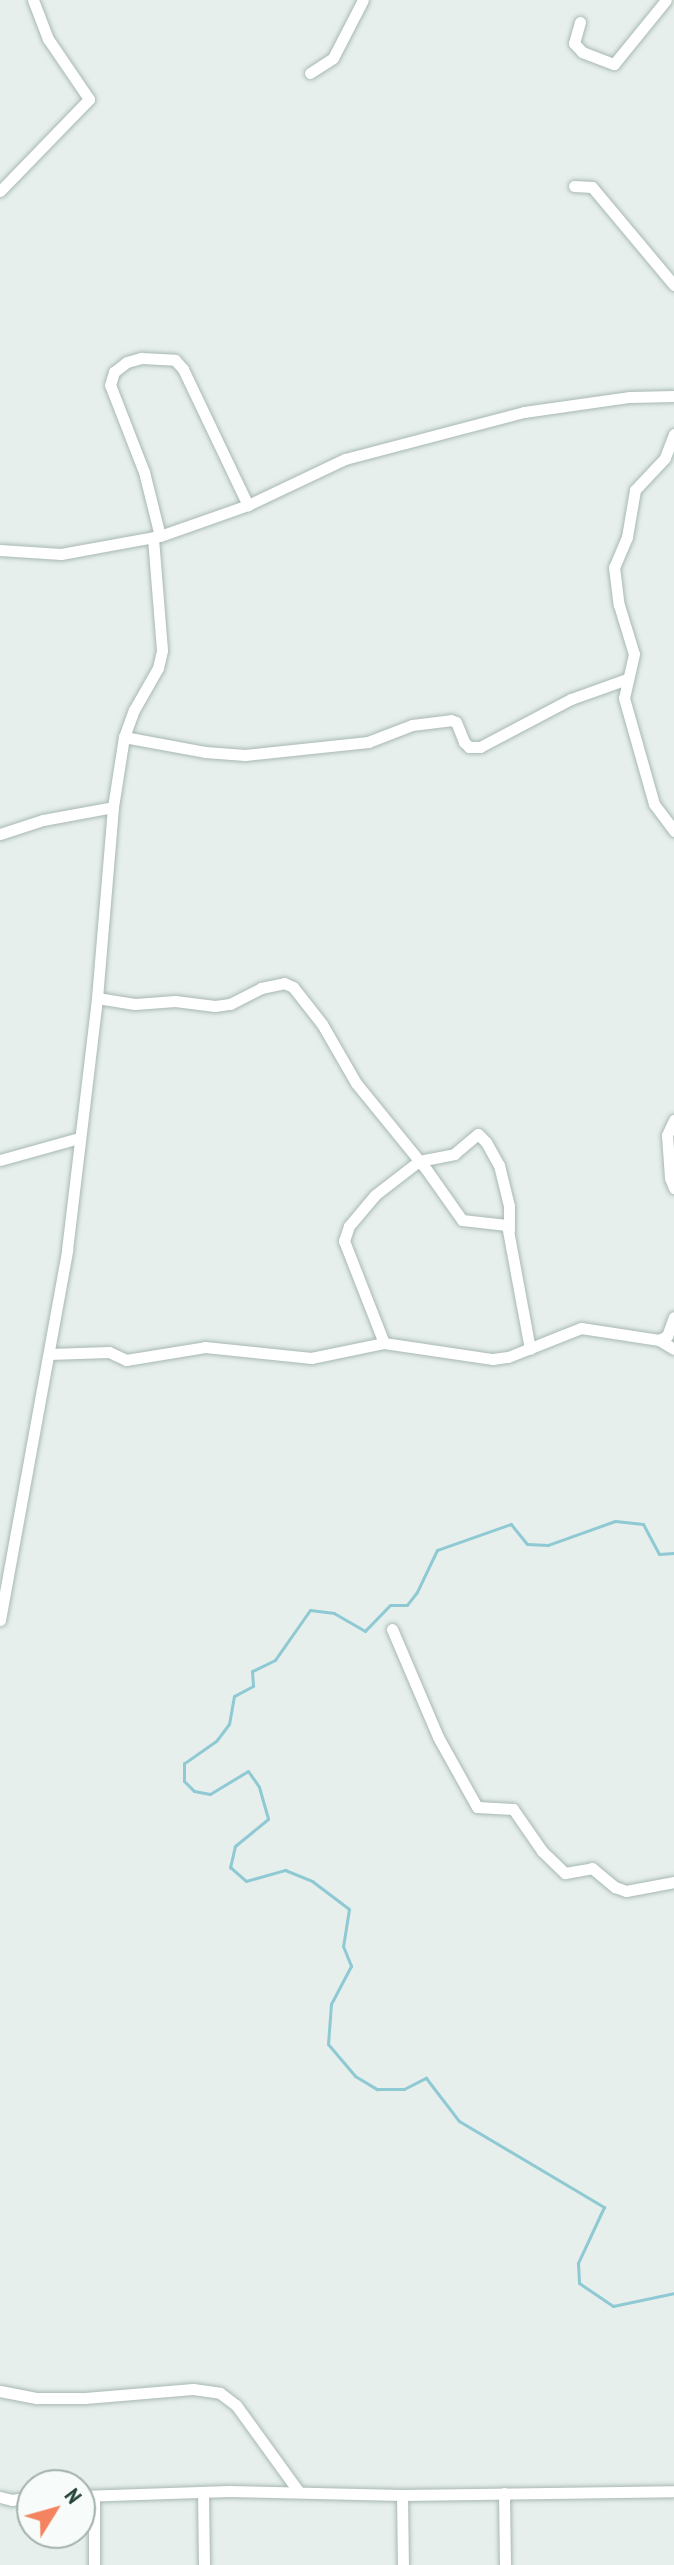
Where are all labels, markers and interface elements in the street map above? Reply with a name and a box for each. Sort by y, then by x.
north arrow [16,2469,96,2549]
text: N [59,2483,88,2509]

